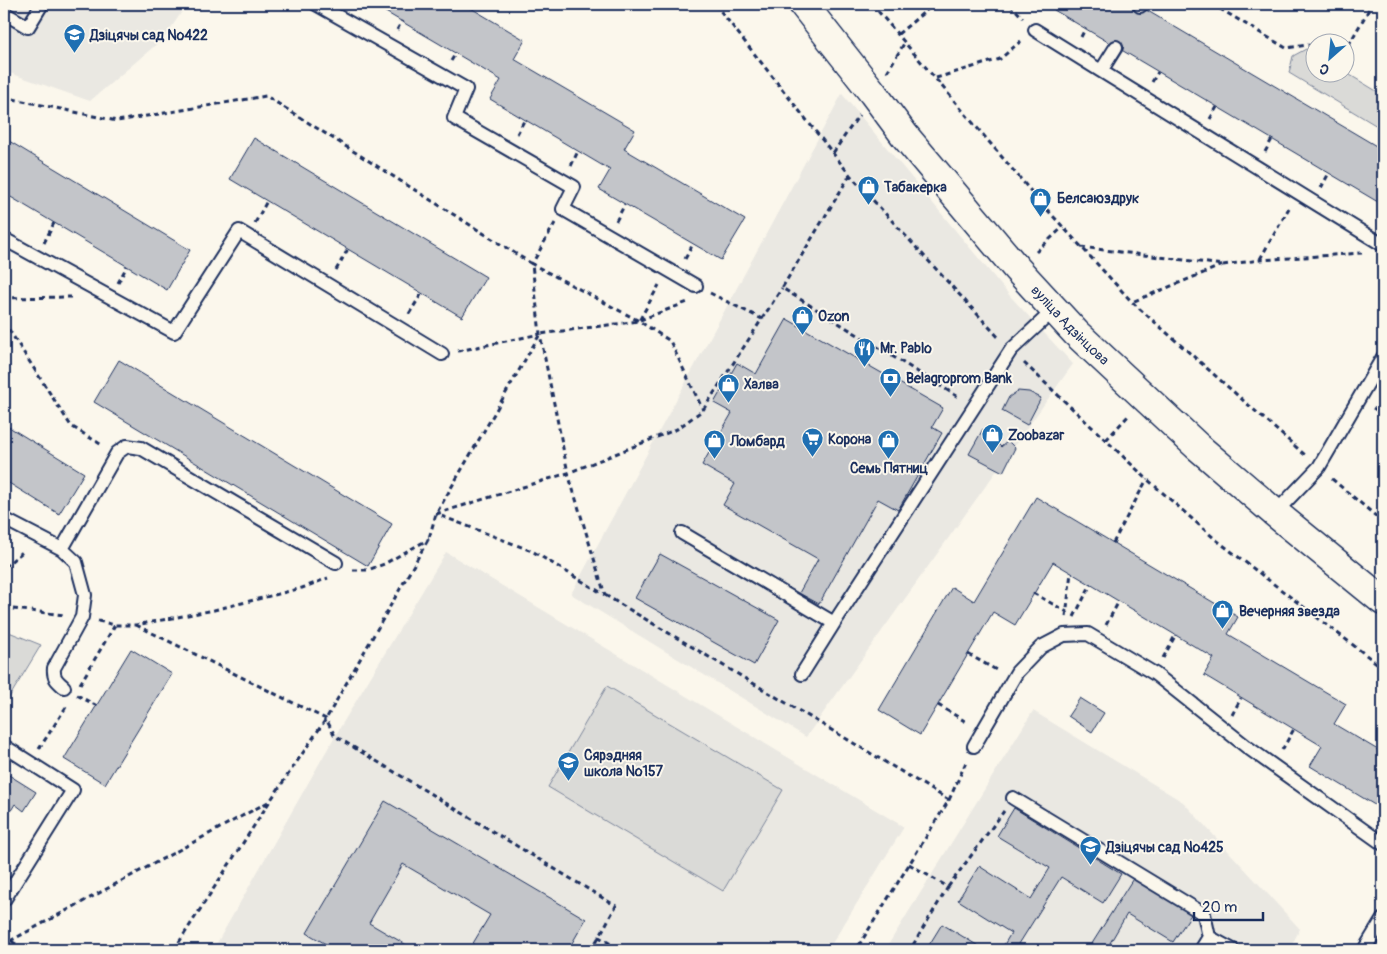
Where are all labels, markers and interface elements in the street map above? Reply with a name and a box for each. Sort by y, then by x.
school or university icon: Дзіцячы сад №422 [62,23,86,54]
place label: Дзіцячы сад №422 [89,27,208,44]
north arrow [1304,32,1354,82]
text: С [1316,59,1332,79]
shop icon: Табакерка [856,175,880,206]
place label: Табакерка [883,179,947,196]
shop icon: Белсаюздрук [1029,186,1053,217]
place label: Белсаюздрук [1057,190,1139,207]
street label: вуліца Адзінцова [1028,282,1113,368]
shop icon: Ozon [790,304,814,335]
place label: Ozon [818,308,850,325]
restaurant icon: Mr. Pablo [852,336,876,367]
place label: Mr. Pablo [880,340,932,357]
bank icon: Belagroprom Bank [878,366,902,397]
place label: Belagroprom Bank [906,370,1012,387]
shop icon: Халва [716,372,740,403]
place label: Халва [744,376,779,393]
shop icon: Zoobazar [980,423,1004,454]
supermarket icon: Корона [800,427,824,458]
place label: Zoobazar [1008,427,1065,444]
shop icon: Семь Пятниц [877,428,901,459]
shop icon: Ломбард [702,429,726,460]
place label: Корона [828,431,872,448]
place label: Ломбард [729,433,785,450]
place label: Семь Пятниц [850,460,928,477]
shop icon: Вечерняя звезда [1211,599,1235,630]
place label: Вечерняя звезда [1239,603,1340,620]
place label: Сярэдняя школа №157 [584,747,664,780]
school or university icon: Сярэдняя школа №157 [556,751,580,782]
school or university icon: Дзіцячы сад №425 [1078,835,1102,866]
place label: Дзіцячы сад №425 [1105,839,1224,856]
scale bar [1194,889,1263,921]
text: 20 m [1202,898,1237,917]

